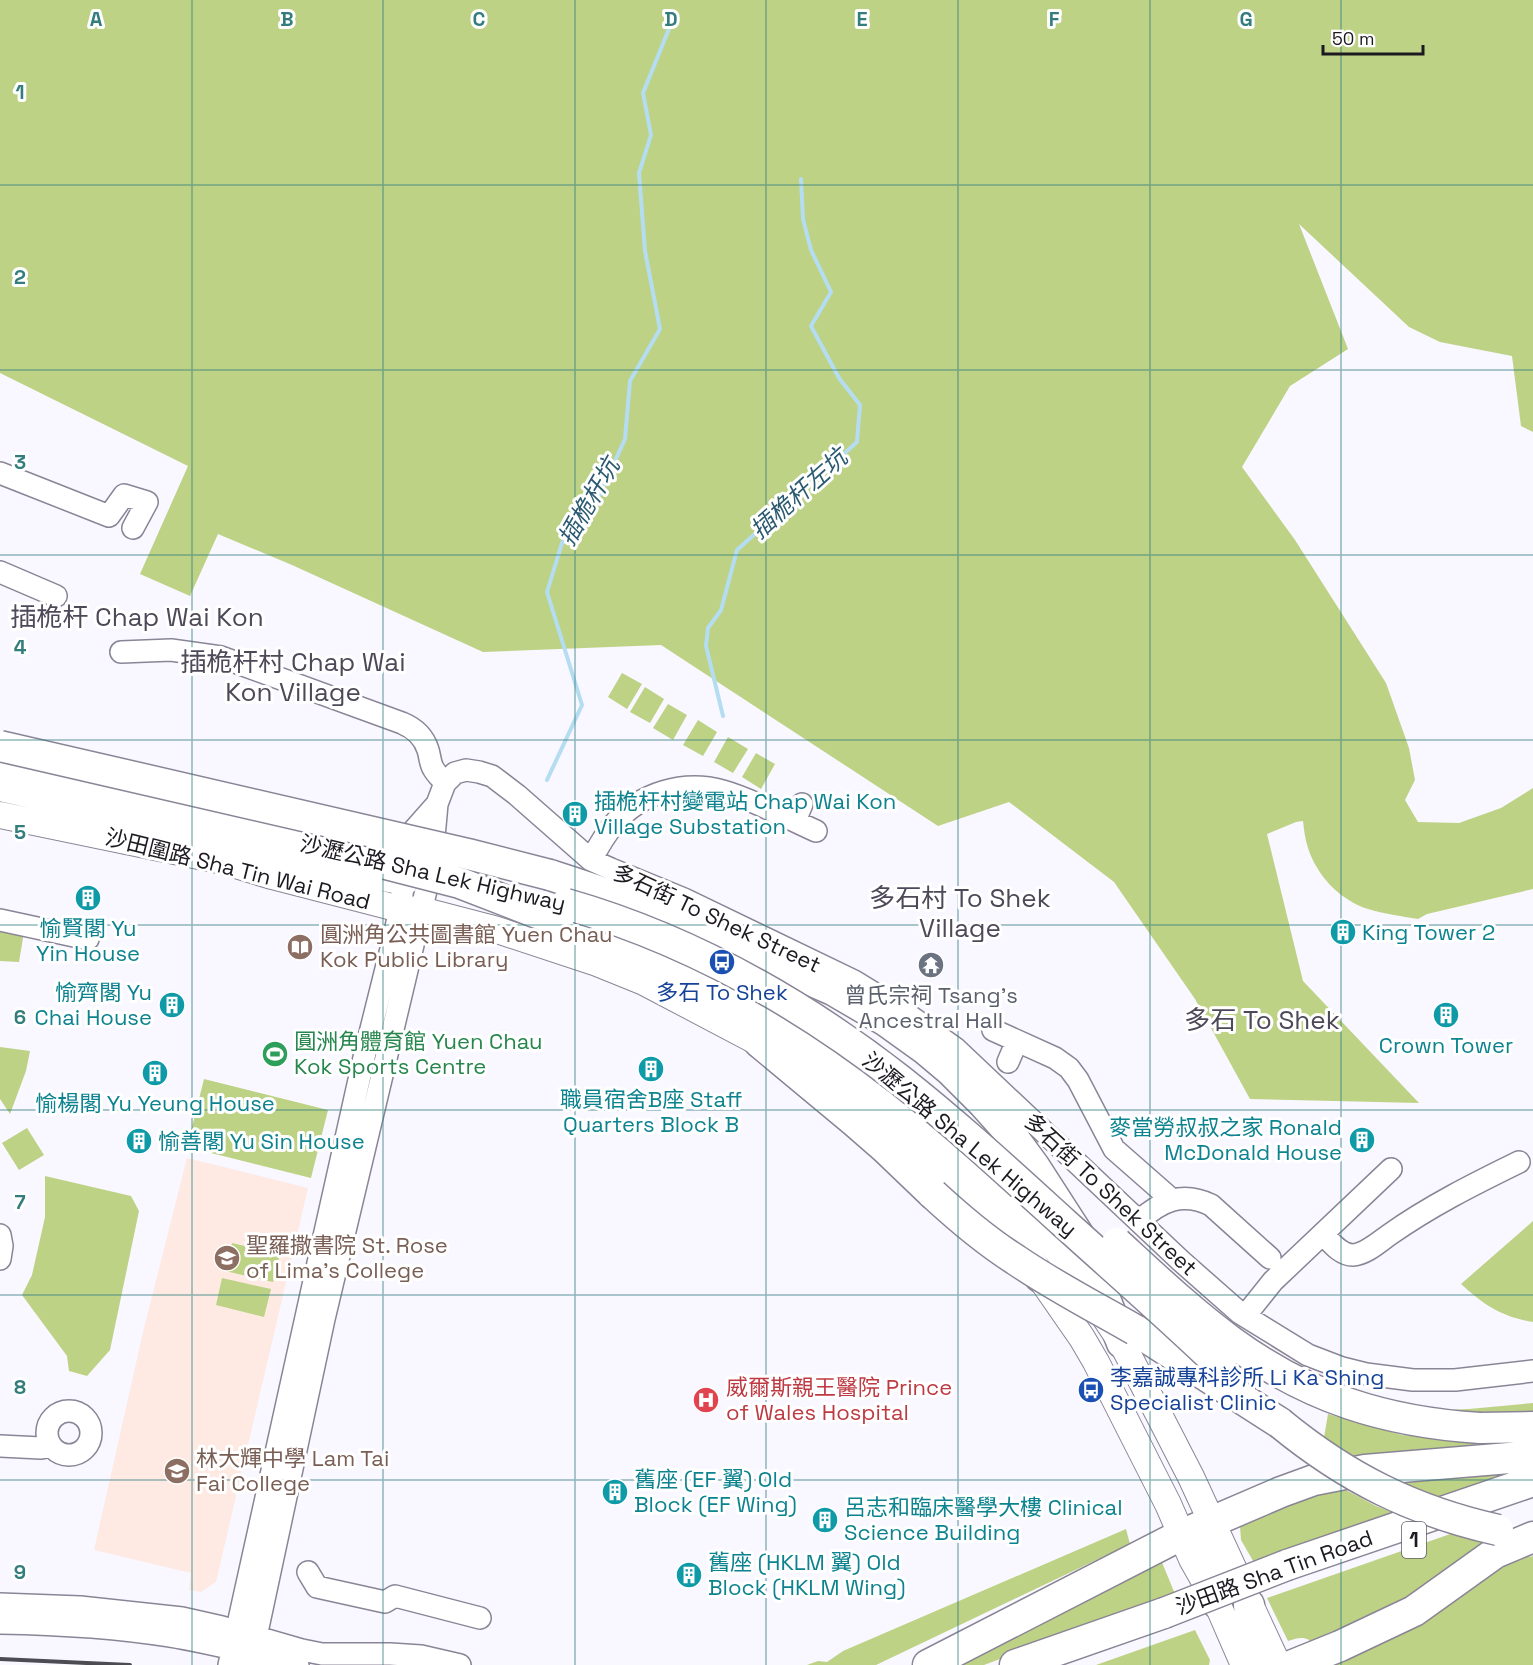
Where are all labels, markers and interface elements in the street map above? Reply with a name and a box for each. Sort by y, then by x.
text: A [90,6,103,32]
text: B [280,6,294,32]
text: C [473,6,486,32]
text: D [664,6,678,32]
text: E [856,6,868,32]
text: F [1049,6,1060,32]
text: G [1239,6,1253,32]
scale bar [1323,18,1424,56]
text: 50 m [1332,27,1374,50]
text: 1 [15,79,25,105]
text: 2 [14,264,26,290]
water label: 插桅杆左坑 [744,440,856,545]
text: 3 [14,449,26,475]
water label: 插桅杆坑 [551,450,627,551]
district label: 插桅杆 Chap Wai Kon [10,600,264,634]
text: 4 [14,634,27,660]
district label: 插桅杆村 Chap Wai Kon Village [180,645,406,709]
place label: 插桅杆村變電站 Chap Wai Kon Village Substation [594,787,896,840]
building icon: 插桅杆村變電站 Chap Wai Kon Village Substation [560,799,590,829]
text: 5 [14,819,26,845]
street label: 沙田圍路 Sha Tin Wai Road [103,822,373,916]
street label: 沙瀝公路 Sha Lek Highway [297,829,569,917]
street label: 多石街 To Shek Street [609,857,825,979]
district label: 多石村 To Shek Village [869,881,1051,945]
building icon: 愉賢閣 Yu Yin House [73,883,103,913]
place label: 愉賢閣 Yu Yin House [36,914,140,967]
building icon: King Tower 2 [1328,917,1358,947]
place label: King Tower 2 [1362,918,1495,946]
place label: 圓洲角公共圖書館 Yuen Chau Kok Public Library [320,920,613,973]
library icon: 圓洲角公共圖書館 Yuen Chau Kok Public Library [285,932,315,962]
bus stop icon: 多石 To Shek [707,947,737,977]
temple icon: 曾氏宗祠 Tsang's Ancestral Hall [916,950,946,980]
place label: 愉齊閣 Yu Chai House [35,978,152,1031]
place label: 多石 To Shek [656,978,788,1006]
place label: 曾氏宗祠 Tsang's Ancestral Hall [844,981,1018,1034]
building icon: 愉齊閣 Yu Chai House [157,990,187,1020]
building icon: Crown Tower [1431,1000,1461,1030]
district label: 多石 To Shek [1184,1003,1340,1037]
text: 6 [14,1004,26,1030]
place label: 圓洲角體育館 Yuen Chau Kok Sports Centre [294,1027,543,1080]
place label: Crown Tower [1379,1031,1513,1059]
sports icon: 圓洲角體育館 Yuen Chau Kok Sports Centre [260,1039,290,1069]
street label: 沙瀝公路 Sha Lek Highway [857,1046,1083,1242]
building icon: 職員宿舍B座 Staff Quarters Block B [636,1054,666,1084]
building icon: 愉楊閣 Yu Yeung House [140,1058,170,1088]
place label: 職員宿舍B座 Staff Quarters Block B [560,1085,742,1138]
place label: 愉楊閣 Yu Yeung House [35,1089,275,1117]
street label: 多石街 To Shek Street [1019,1107,1203,1281]
place label: 麥當勞叔叔之家 Ronald McDonald House [1109,1113,1342,1166]
building icon: 麥當勞叔叔之家 Ronald McDonald House [1347,1125,1377,1155]
building icon: 愉善閣 Yu Sin House [124,1126,154,1156]
place label: 愉善閣 Yu Sin House [158,1127,365,1155]
text: 7 [14,1189,26,1215]
place label: 聖羅撒書院 St. Rose of Lima's College [246,1231,448,1284]
school or university icon: 聖羅撒書院 St. Rose of Lima's College [212,1243,242,1273]
place label: 李嘉誠專科診所 Li Ka Shing Specialist Clinic [1110,1363,1384,1416]
place label: 威爾斯親王醫院 Prince of Wales Hospital [726,1373,952,1426]
text: 8 [14,1374,26,1400]
bus stop icon: 李嘉誠專科診所 Li Ka Shing Specialist Clinic [1076,1375,1106,1405]
hospital icon: 威爾斯親王醫院 Prince of Wales Hospital [691,1385,721,1415]
place label: 林大輝中學 Lam Tai Fai College [196,1444,389,1497]
school or university icon: 林大輝中學 Lam Tai Fai College [162,1456,192,1486]
place label: 舊座 (EF 翼) Old Block (EF Wing) [634,1465,797,1518]
building icon: 舊座 (EF 翼) Old Block (EF Wing) [600,1477,630,1507]
place label: 呂志和臨床醫學大樓 Clinical Science Building [844,1493,1123,1546]
building icon: 呂志和臨床醫學大樓 Clinical Science Building [810,1505,840,1535]
road number: 1 [1402,1522,1426,1558]
street label: 沙田路 Sha Tin Road [1172,1523,1376,1621]
place label: 舊座 (HKLM 翼) Old Block (HKLM Wing) [708,1548,905,1601]
text: 9 [14,1559,26,1585]
building icon: 舊座 (HKLM 翼) Old Block (HKLM Wing) [674,1560,704,1590]

